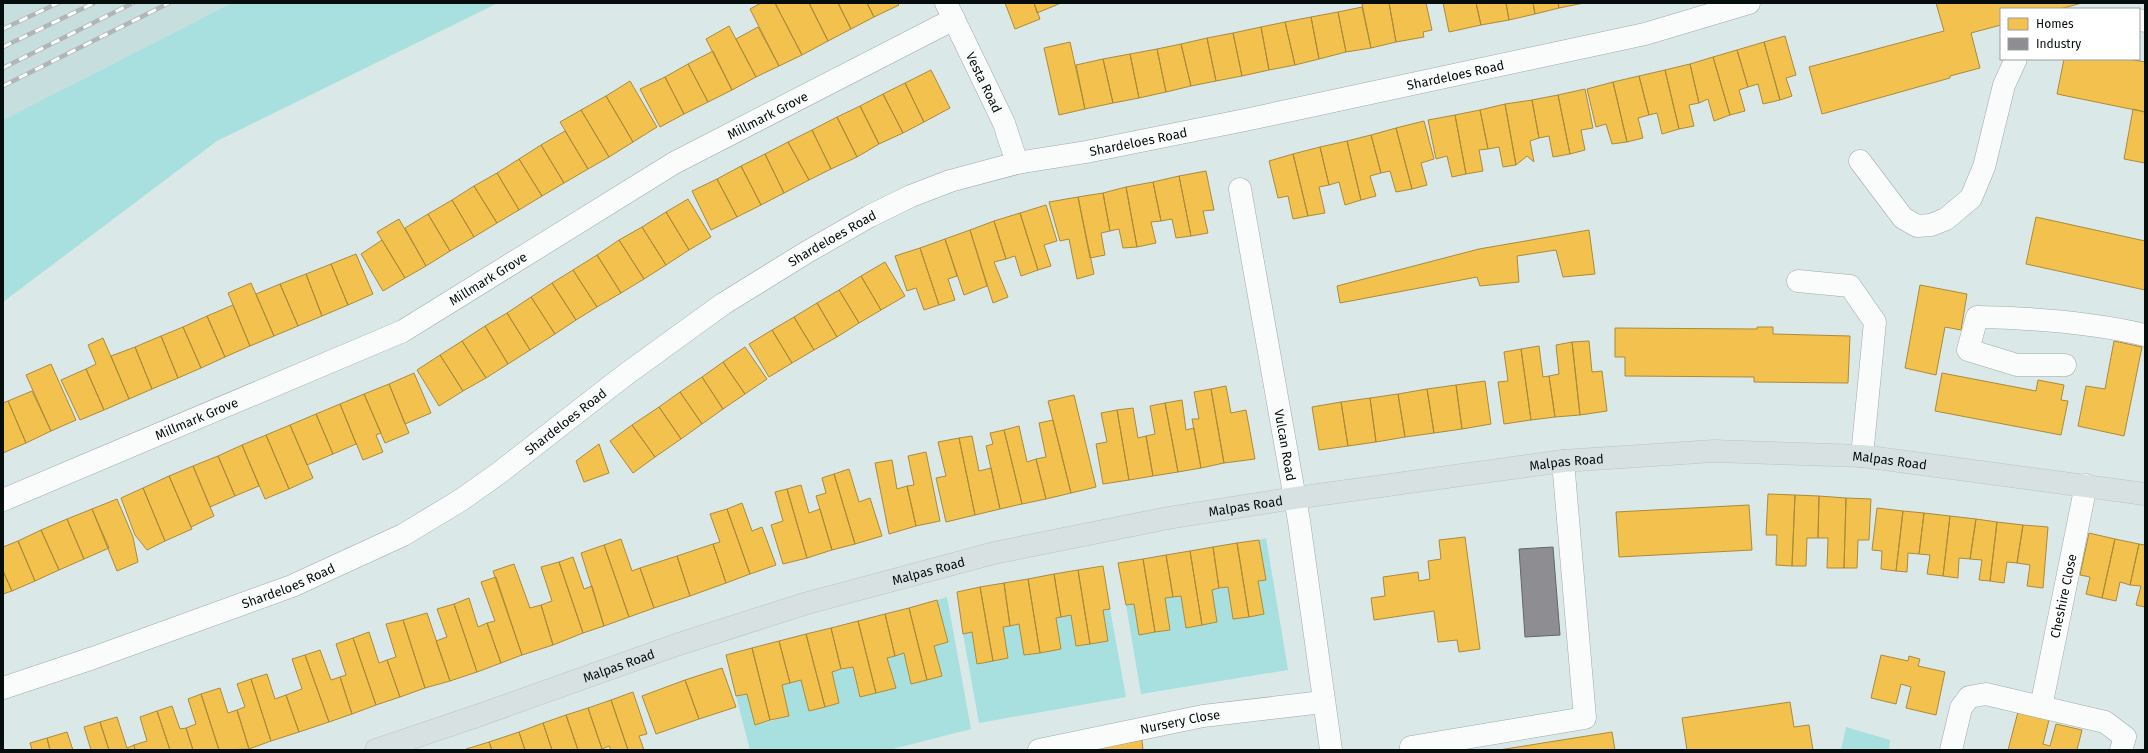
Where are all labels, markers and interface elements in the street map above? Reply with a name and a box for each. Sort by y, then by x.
legend [2000,8,2140,60]
text: Homes [2036,17,2074,31]
text: Industry [2036,37,2081,51]
street label: Vesta Road [963,50,1005,115]
street label: Shardeloes Road [1405,57,1506,93]
street label: Millmark Grove [725,89,810,142]
street label: Shardeloes Road [1088,125,1189,159]
street label: Shardeloes Road [785,207,879,270]
street label: Millmark Grove [446,249,530,309]
street label: Shardeloes Road [522,385,609,458]
street label: Millmark Grove [153,395,240,443]
street label: Vulcan Road [1271,408,1299,482]
street label: Malpas Road [1852,449,1928,473]
street label: Malpas Road [1528,451,1604,474]
street label: Malpas Road [1207,493,1284,520]
street label: Cheshire Close [2047,552,2080,640]
street label: Malpas Road [890,554,967,588]
street label: Shardeloes Road [240,560,337,612]
street label: Malpas Road [581,646,657,686]
street label: Nursery Close [1139,707,1221,737]

